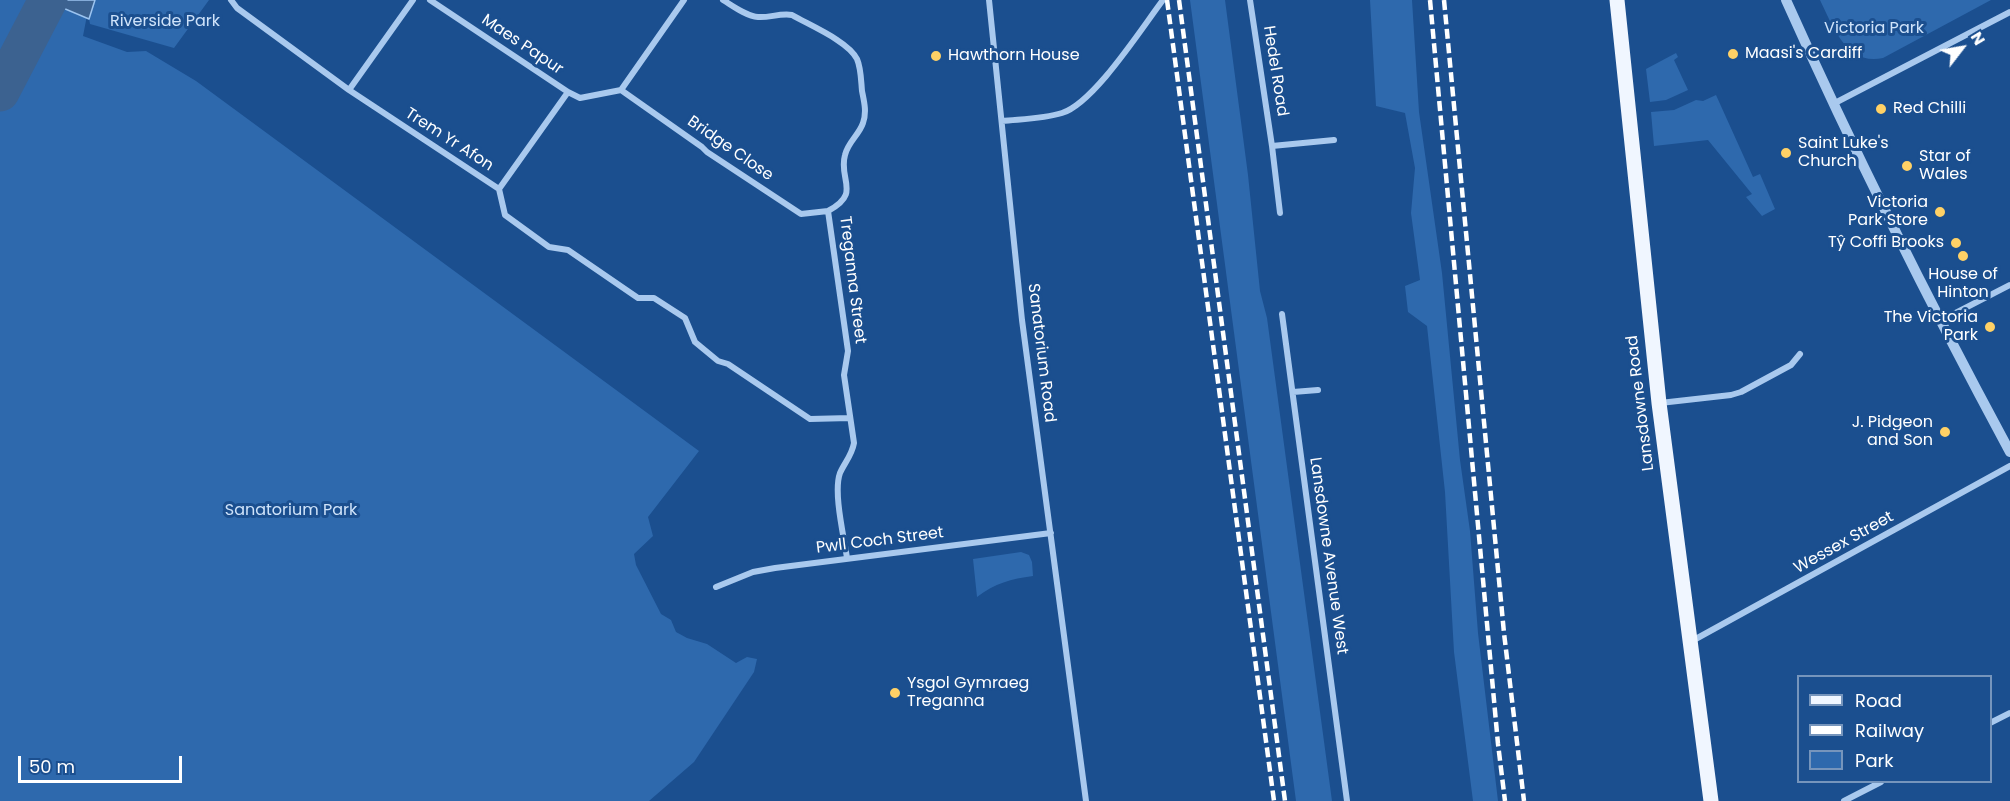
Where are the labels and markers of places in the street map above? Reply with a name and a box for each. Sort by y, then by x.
place label: Maasi's Cardiff [1745,44,1862,64]
place label: Hawthorn House [948,46,1080,66]
marker: Maasi's Cardiff [1726,47,1740,61]
marker: Hawthorn House [929,49,943,63]
place label: Red Chilli [1893,99,1966,119]
marker: Red Chilli [1874,102,1888,116]
place label: Saint Luke's Church [1798,134,1889,172]
marker: Saint Luke's Church [1779,146,1793,160]
place label: Star of Wales [1919,147,1971,185]
marker: Star of Wales [1900,159,1914,173]
place label: Victoria Park Store [1848,193,1928,231]
marker: Victoria Park Store [1933,205,1947,219]
place label: Tŷ Coffi Brooks [1828,233,1944,253]
marker: Tŷ Coffi Brooks [1949,236,1963,250]
marker: House of Hinton [1956,249,1970,263]
place label: House of Hinton [1928,265,1998,303]
place label: The Victoria Park [1884,308,1978,346]
marker: The Victoria Park [1983,320,1997,334]
place label: J. Pidgeon and Son [1852,413,1933,451]
marker: J. Pidgeon and Son [1938,425,1952,439]
place label: Ysgol Gymraeg Treganna [907,674,1029,712]
marker: Ysgol Gymraeg Treganna [888,686,902,700]

